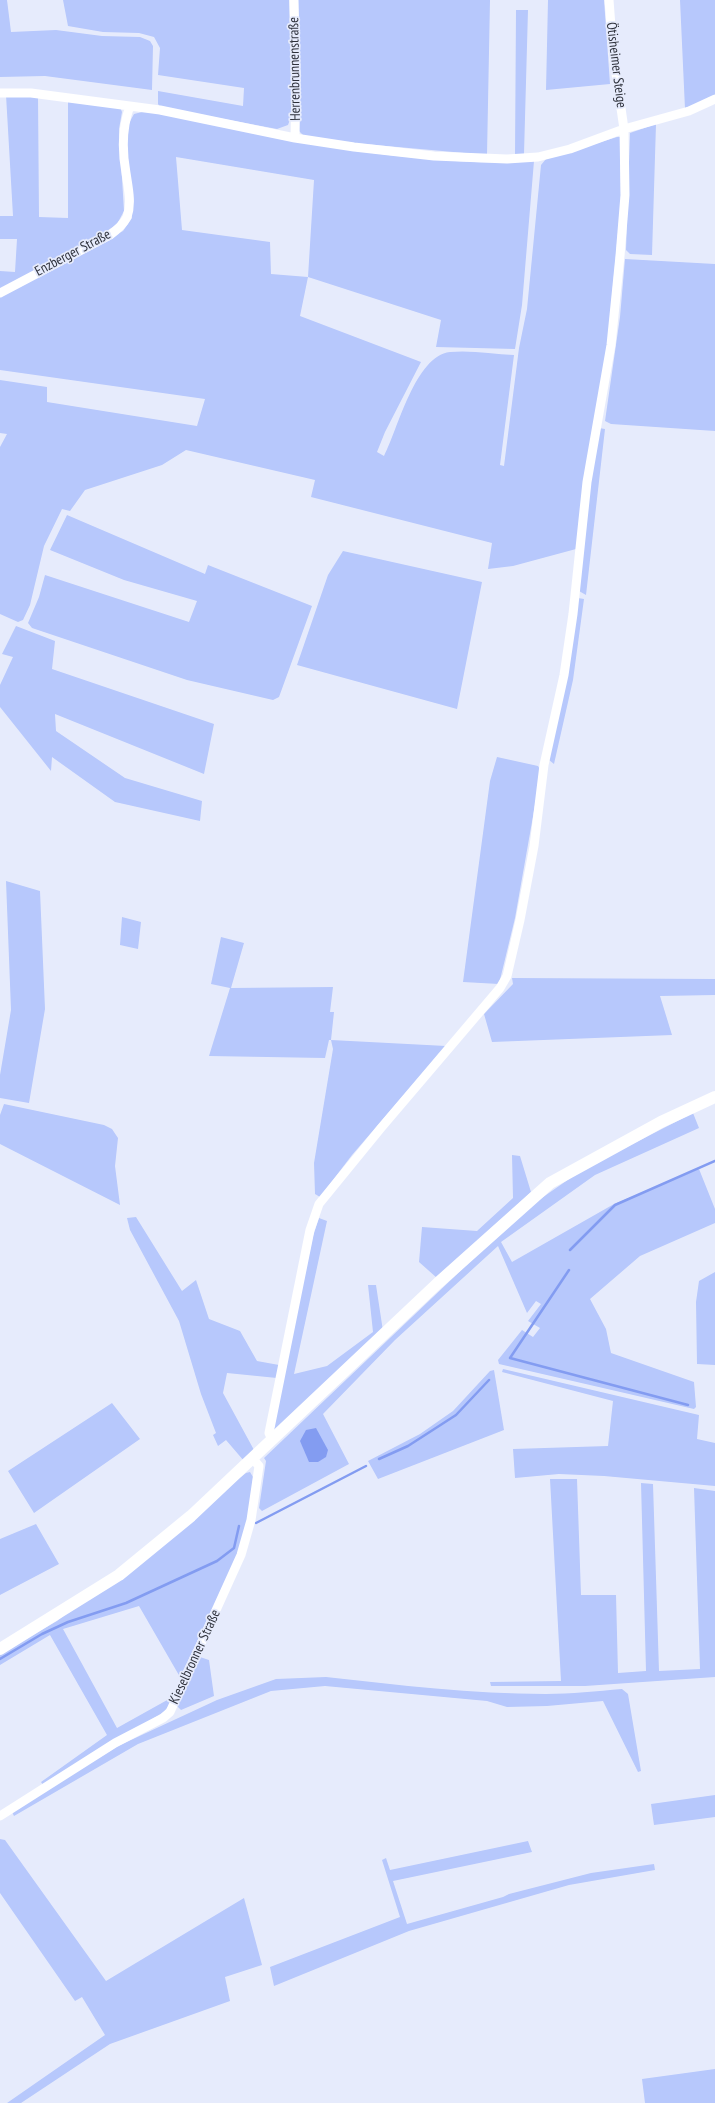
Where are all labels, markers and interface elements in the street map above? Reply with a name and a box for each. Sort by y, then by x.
street label: Herrenbrunnenstraße [286,17,304,121]
street label: Ötisheimer Steige [602,21,630,109]
street label: Enzberger Straße [32,226,114,280]
street label: Kieselbronner Straße [166,1607,224,1707]

